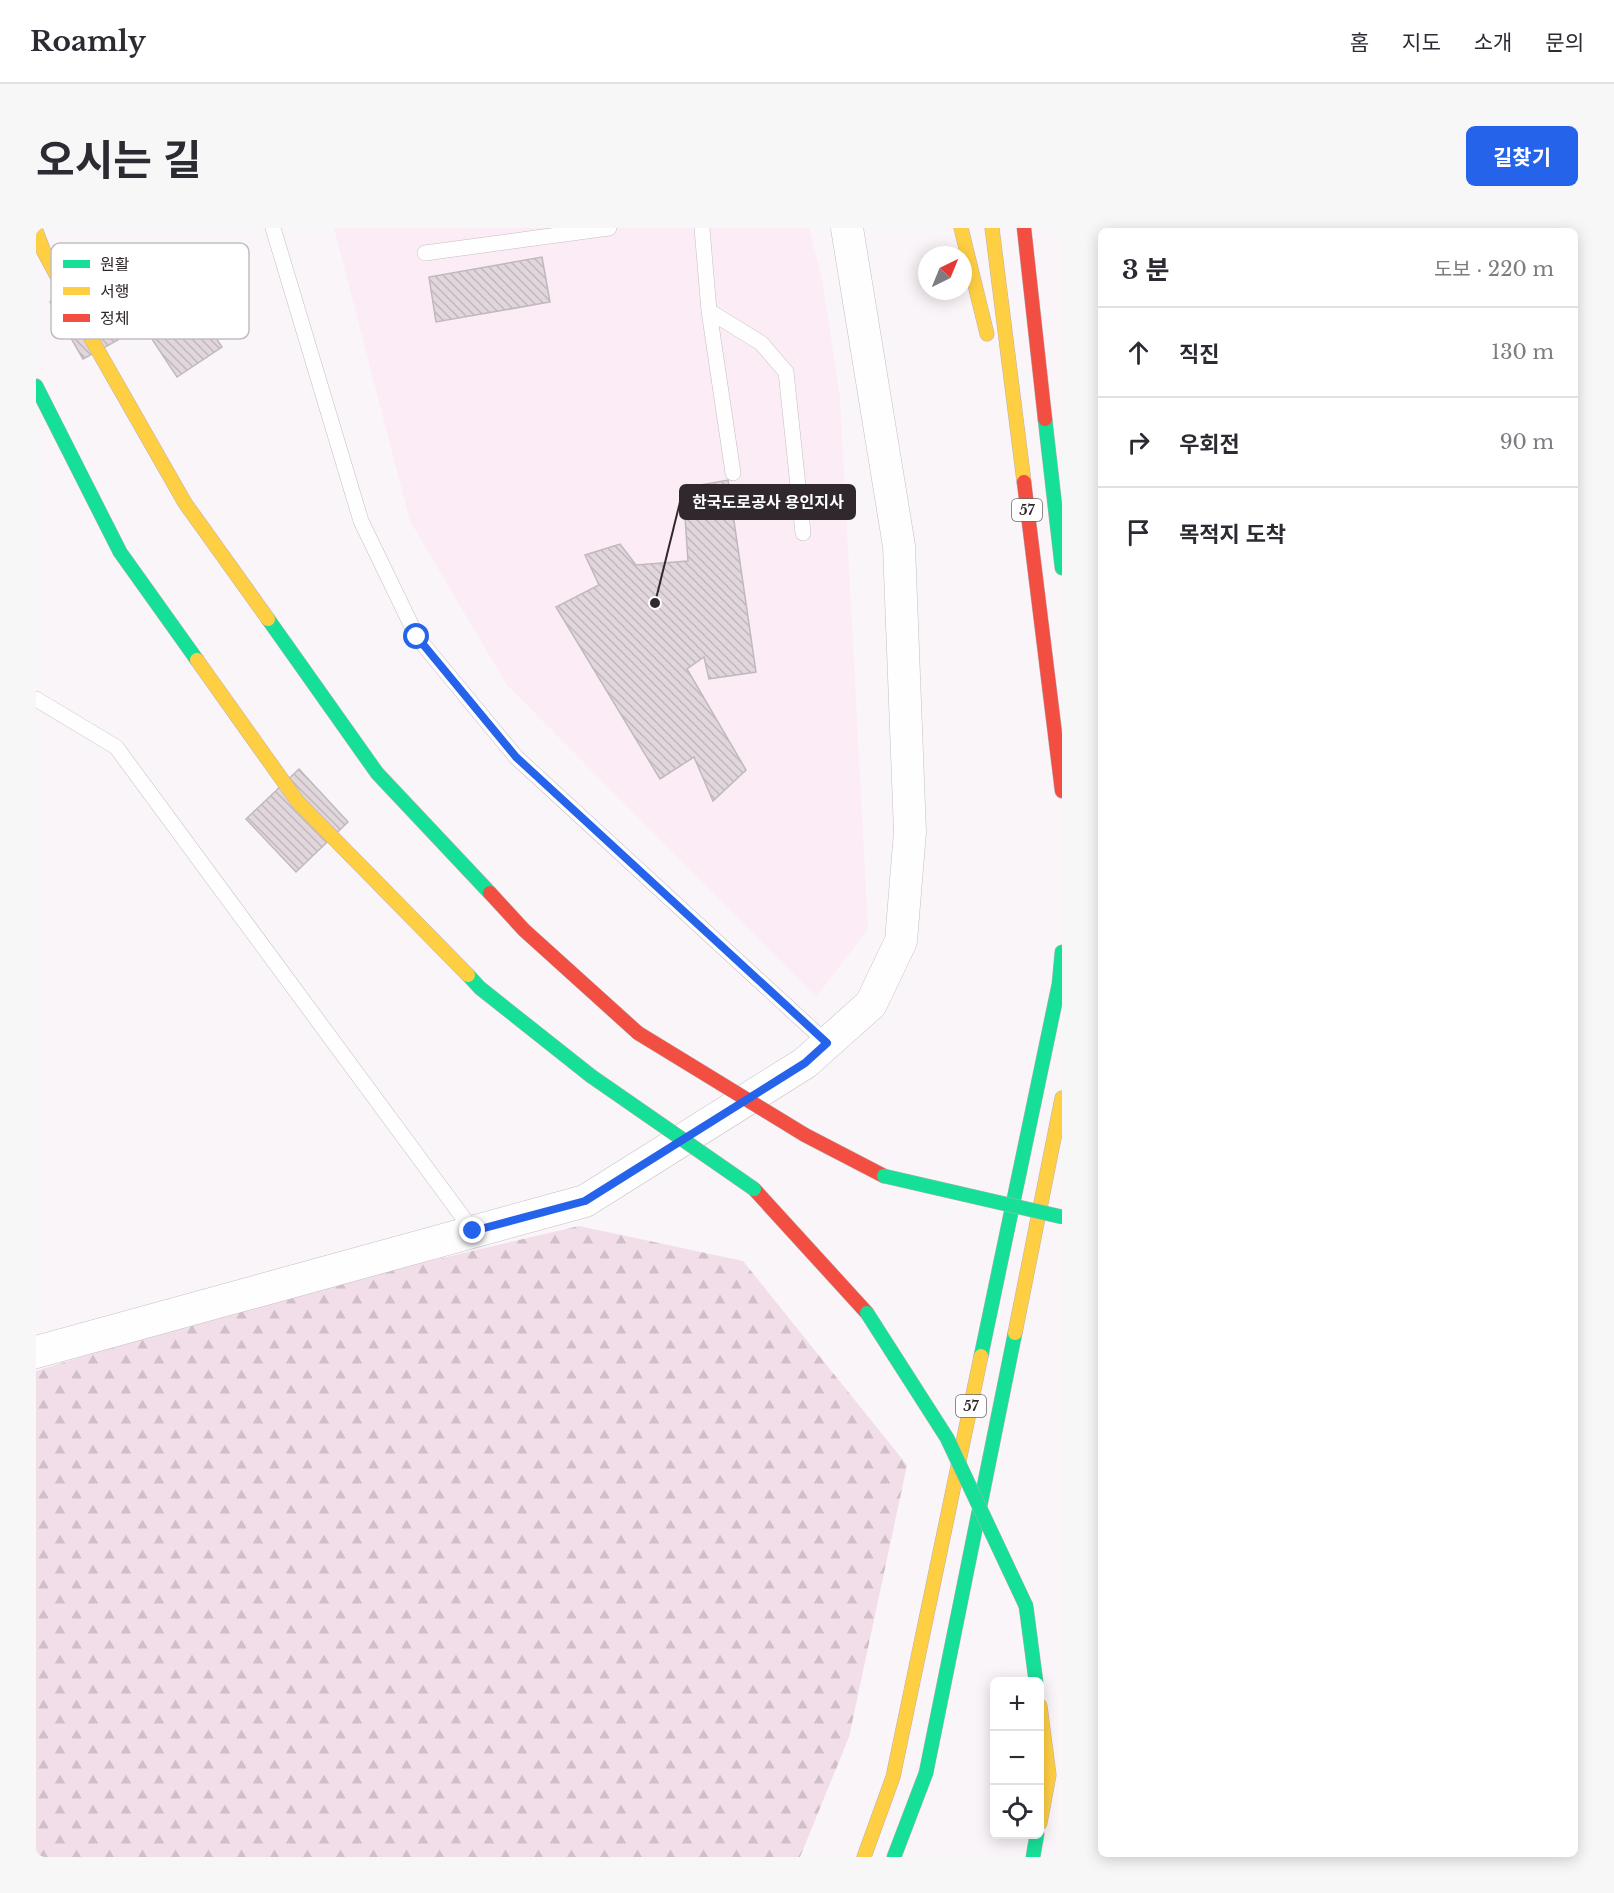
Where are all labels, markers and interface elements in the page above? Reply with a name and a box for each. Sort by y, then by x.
text: Roamly [30,24,146,59]
text: 홈 [1350,30,1369,56]
text: 지도 [1402,30,1441,56]
text: 소개 [1474,30,1512,56]
text: 문의 [1545,30,1584,56]
button: 길찾기 [1466,126,1578,186]
text: 오시는 길 [36,134,202,186]
legend [51,243,249,339]
north arrow [918,246,972,300]
text: 원활 [100,254,130,274]
text: 3 분 [1122,254,1169,286]
text: 도보 · 220 m [1434,257,1554,281]
text: 서행 [100,281,129,301]
text: 정체 [100,308,129,328]
icon: ahead [1122,336,1155,369]
text: 130 m [1491,340,1554,364]
text: 직진 [1179,341,1219,368]
icon: right [1122,426,1155,459]
text: 90 m [1500,430,1554,454]
text: 우회전 [1179,431,1240,458]
callout: 한국도로공사 용인지사 [680,485,855,519]
text: 한국도로공사 용인지사 [692,492,844,512]
road number: 57 [1012,499,1042,521]
icon: arrive [1122,516,1155,549]
text: 목적지 도착 [1179,521,1286,548]
route start [403,623,429,649]
route end [459,1217,485,1243]
road number: 57 [956,1395,986,1417]
map controls [990,1677,1044,1839]
button: + [990,1677,1044,1731]
button: − [990,1731,1044,1785]
button: locate [990,1785,1044,1839]

